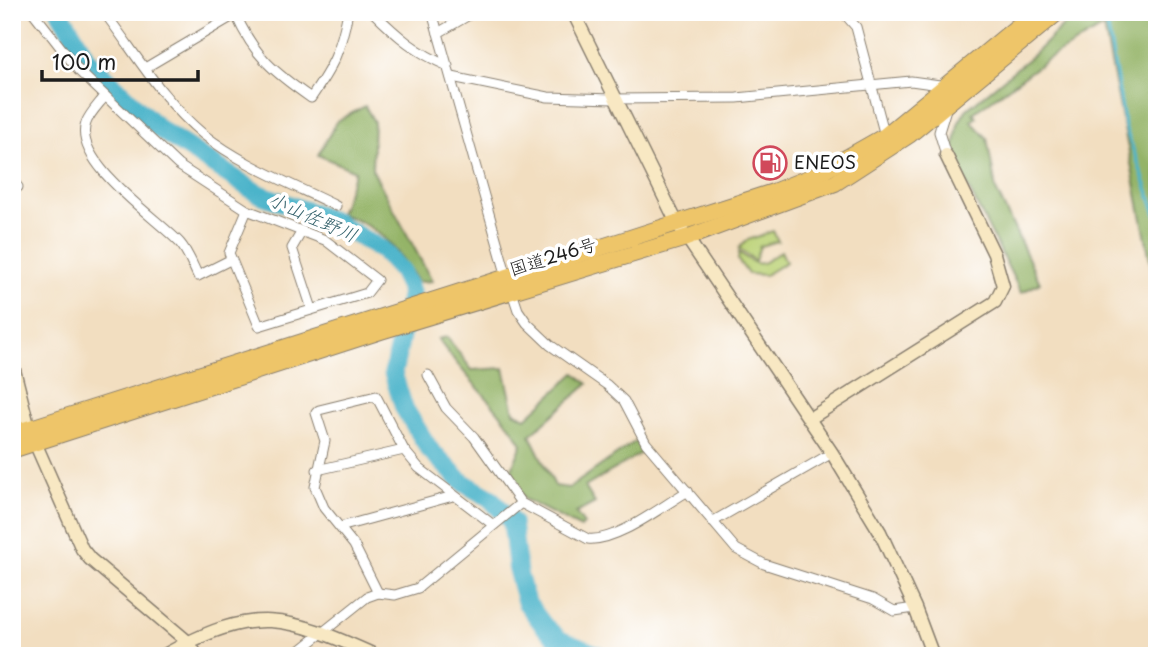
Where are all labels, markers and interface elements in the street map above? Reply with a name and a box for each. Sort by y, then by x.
scale bar [42,38,198,82]
text: 100 m [52,45,116,77]
fuel station icon: ENEOS [751,144,789,182]
place label: ENEOS [794,148,856,175]
water label: 小山佐野川 [264,184,363,248]
street label: 国道246号 [506,230,600,282]

